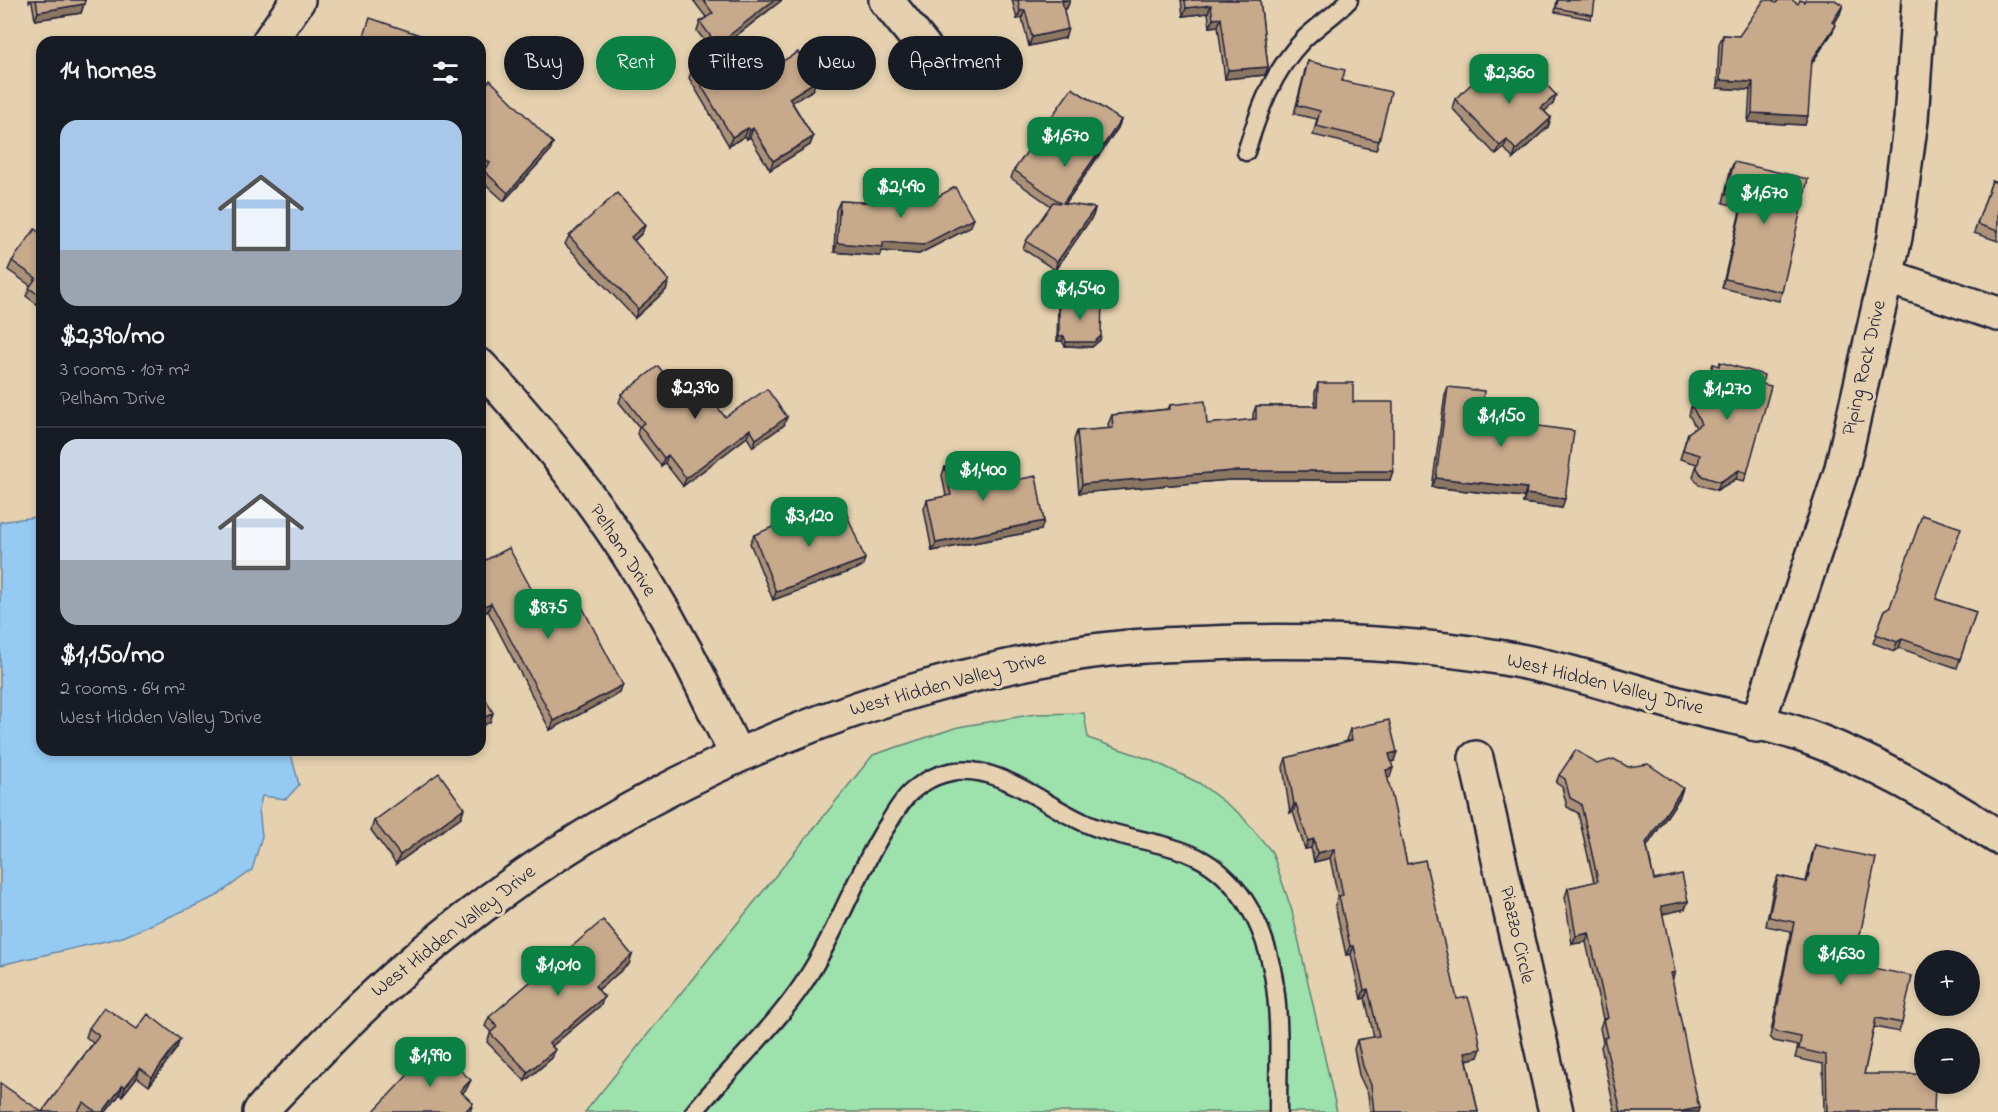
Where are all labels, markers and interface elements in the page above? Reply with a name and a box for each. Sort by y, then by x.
chip: Buy [504,36,584,90]
chip: Rent [596,36,676,90]
chip: Filters [688,36,785,90]
chip: New [797,36,876,90]
chip: Apartment [888,36,1023,90]
text: 14 homes [60,53,156,91]
pin: $2,360 [1460,54,1558,105]
icon: filters [429,56,462,89]
text: $2,360 [1483,59,1535,88]
pin: $1,670 [1016,117,1114,168]
text: $1,670 [1041,122,1089,151]
icon: home [207,159,315,267]
pin: $2,490 [852,168,950,219]
text: $2,490 [877,173,925,202]
pin: $1,670 [1715,174,1813,225]
text: $1,670 [1740,179,1788,208]
pin: $1,540 [1031,270,1129,321]
text: $1,540 [1055,275,1105,304]
street label: Piping Rock Drive [1835,297,1896,439]
text: $2,390/mo [60,318,165,356]
text: 3 rooms · 107 m² [60,356,190,385]
pin: $2,390 [646,369,744,420]
pin: $1,270 [1678,370,1776,421]
text: $2,390 [671,374,719,403]
text: $1,270 [1703,375,1751,404]
text: Pelham Drive [60,385,165,414]
pin: $1,150 [1452,397,1550,448]
text: $1,150 [1477,402,1525,431]
pin: $1,400 [934,451,1032,502]
text: $1,400 [959,456,1007,485]
icon: home [207,478,315,586]
pin: $3,120 [760,497,858,548]
street label: Pelham Drive [581,499,663,603]
text: $3,120 [785,502,833,531]
pin: $875 [512,589,584,640]
text: $875 [528,594,568,623]
text: $1,150/mo [60,637,165,675]
street label: West Hidden Valley Drive [847,645,1049,725]
street label: West Hidden Valley Drive [1504,647,1706,723]
text: 2 rooms · 64 m² [60,675,185,704]
text: West Hidden Valley Drive [60,704,262,733]
street label: West Hidden Valley Drive [366,858,542,1005]
street label: Piazzo Circle [1491,884,1541,986]
pin: $1,630 [1792,935,1890,986]
text: $1,630 [1817,940,1865,969]
pin: $1,010 [509,946,607,997]
map controls [1914,950,1980,1094]
button: + [1914,950,1980,1016]
text: $1,010 [535,951,581,980]
button: − [1914,1028,1980,1094]
pin: $1,990 [381,1037,479,1088]
text: $1,990 [409,1042,451,1071]

